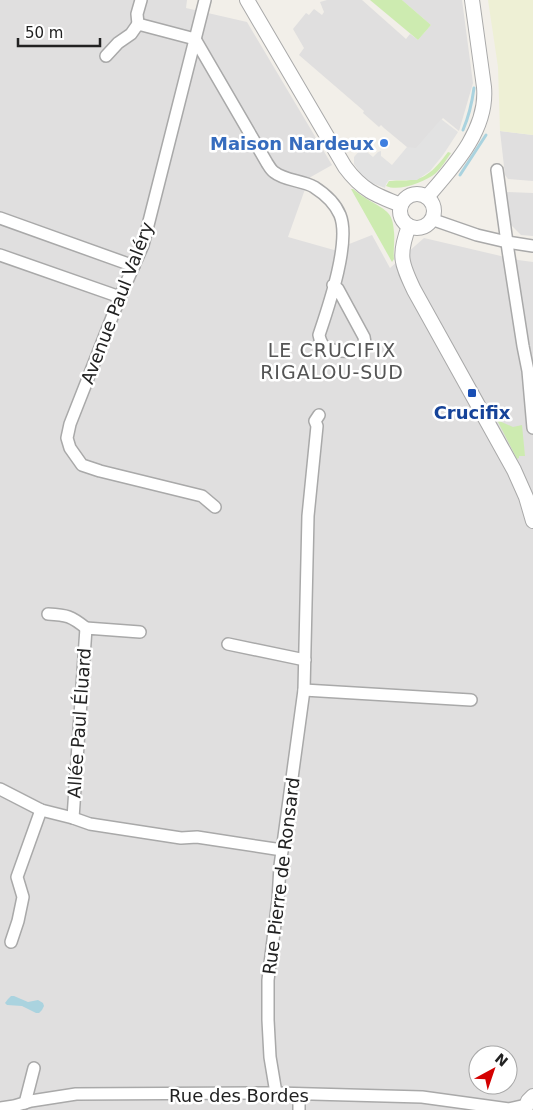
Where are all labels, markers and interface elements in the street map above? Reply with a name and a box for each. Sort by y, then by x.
scale bar [18,15,100,47]
text: 50 m [25,24,63,42]
place label: Maison Nardeux [210,133,374,154]
marker: Maison Nardeux [378,137,390,149]
street label: Avenue Paul Valéry [76,219,158,387]
district label: LE CRUCIFIX RIGALOU-SUD [260,339,404,383]
marker: Crucifix [466,387,478,399]
place label: Crucifix [434,402,511,423]
street label: Allée Paul Éluard [63,647,95,799]
street label: Rue Pierre de Ronsard [258,776,304,976]
north arrow [468,1045,518,1095]
text: N [492,1050,511,1070]
street label: Rue des Bordes [169,1085,309,1106]

